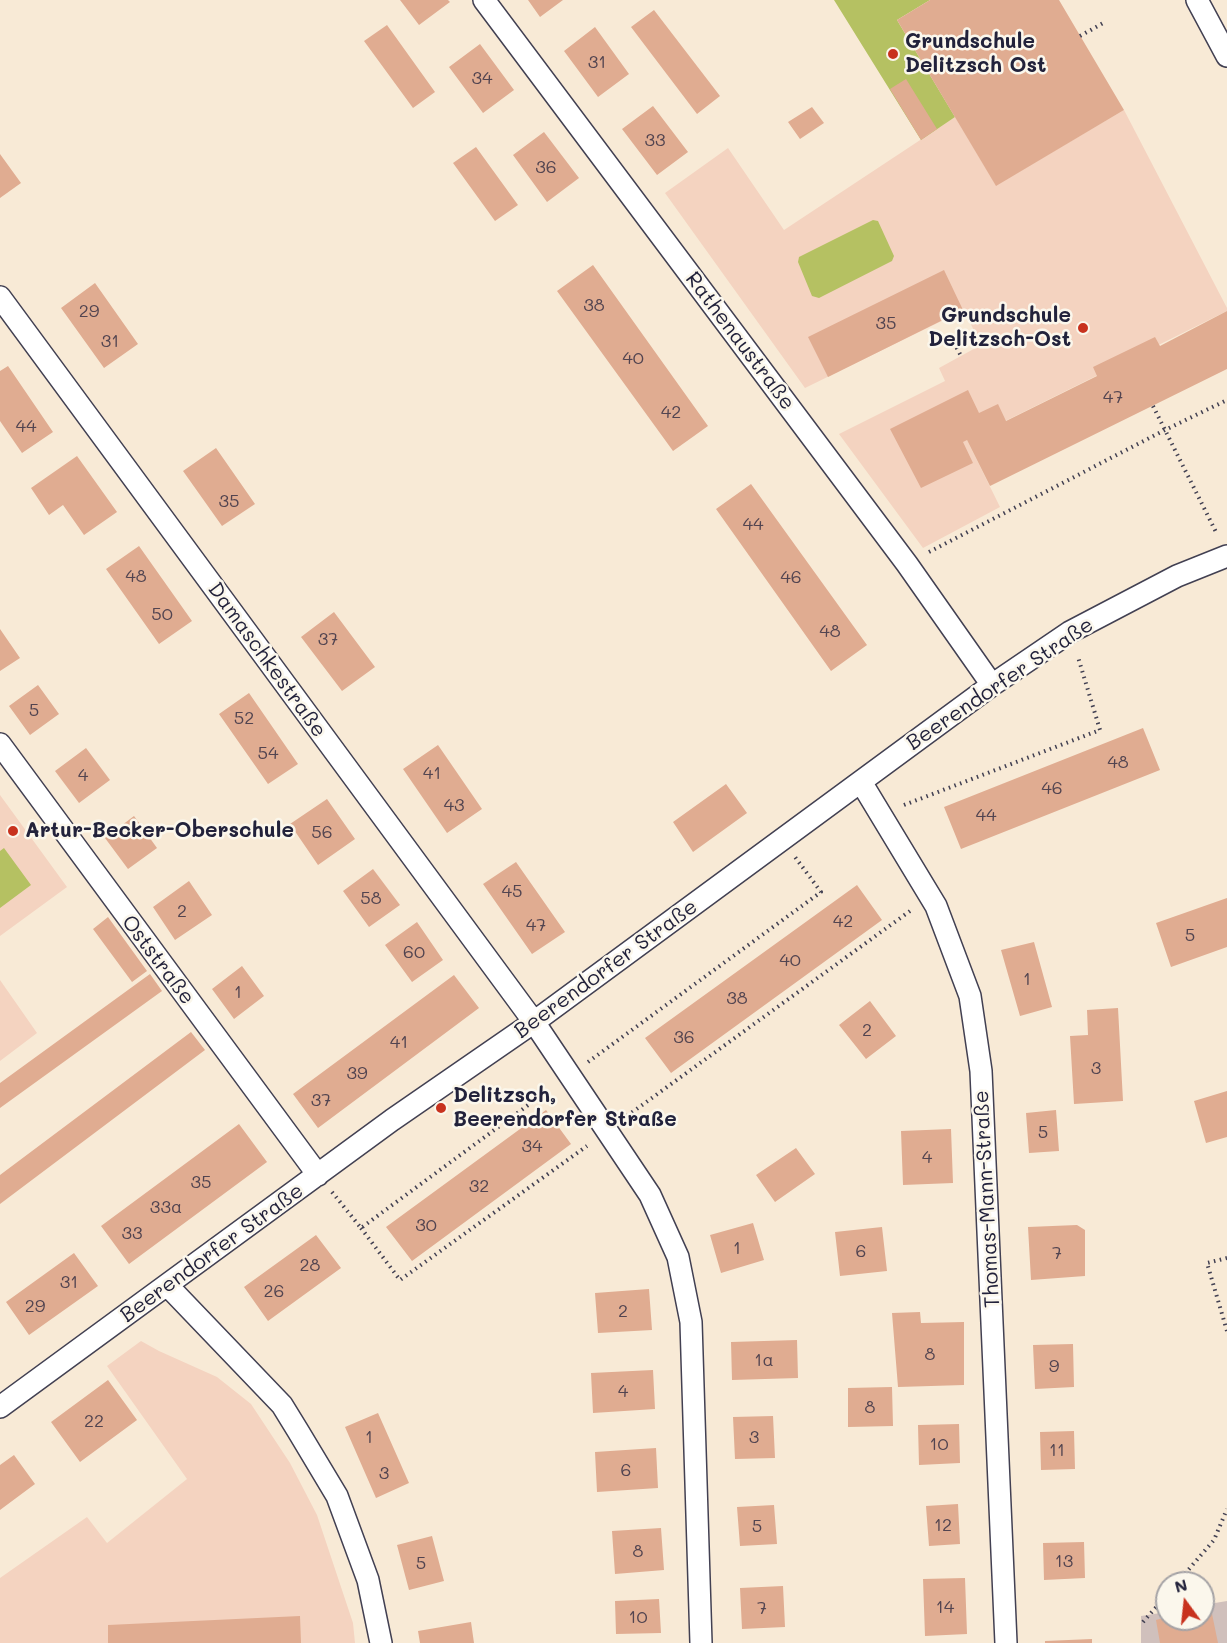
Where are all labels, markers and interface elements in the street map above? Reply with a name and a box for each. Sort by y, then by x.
place label: Grundschule Delitzsch Ost [905,29,1046,79]
marker: Grundschule Delitzsch Ost [886,47,900,61]
house number: 31 [588,51,606,73]
house number: 34 [471,67,493,89]
house number: 33 [644,129,666,151]
house number: 36 [535,156,557,178]
street label: Rathenaustraße [680,267,800,415]
house number: 38 [583,294,605,316]
house number: 29 [79,300,99,322]
place label: Grundschule Delitzsch-Ost [928,303,1071,353]
house number: 35 [875,312,897,334]
marker: Grundschule Delitzsch-Ost [1076,321,1090,335]
house number: 31 [101,330,119,352]
house number: 40 [622,347,644,369]
house number: 47 [1103,386,1123,408]
house number: 42 [661,401,681,423]
house number: 44 [15,415,37,437]
house number: 35 [218,490,240,512]
house number: 44 [742,513,764,535]
house number: 48 [125,565,147,587]
house number: 46 [780,566,802,588]
street label: Damaschkestraße [202,578,332,742]
house number: 50 [151,603,173,625]
street label: Beerendorfer Straße [902,612,1098,756]
house number: 48 [819,620,841,642]
house number: 37 [318,628,338,650]
house number: 5 [29,699,39,721]
house number: 52 [234,707,254,729]
house number: 54 [257,742,279,764]
house number: 48 [1107,751,1129,773]
house number: 41 [423,762,441,784]
house number: 4 [78,764,88,786]
house number: 46 [1041,777,1063,799]
house number: 43 [443,794,465,816]
house number: 44 [975,804,997,826]
place label: Artur-Becker-Oberschule [25,818,294,844]
house number: 56 [311,821,333,843]
marker: Artur-Becker-Oberschule [6,824,20,838]
house number: 45 [501,880,523,902]
house number: 58 [360,887,382,909]
street label: Beerendorfer Straße [510,894,702,1044]
house number: 2 [177,900,187,922]
street label: Oststraße [116,910,200,1010]
house number: 42 [833,910,853,932]
house number: 47 [526,914,546,936]
house number: 5 [1185,924,1195,946]
house number: 60 [403,941,425,963]
house number: 40 [779,949,801,971]
house number: 1 [1023,968,1031,990]
house number: 1 [234,981,242,1003]
house number: 38 [726,987,748,1009]
house number: 2 [862,1019,872,1041]
house number: 36 [673,1026,695,1048]
house number: 41 [390,1031,408,1053]
house number: 3 [1091,1057,1101,1079]
house number: 39 [346,1062,368,1084]
place label: Delitzsch, Beerendorfer Straße [453,1083,677,1133]
house number: 37 [311,1089,331,1111]
street label: Thomas-Mann-Straße [969,1090,1005,1308]
marker: Delitzsch, Beerendorfer Straße [434,1101,448,1115]
house number: 5 [1038,1121,1048,1143]
house number: 34 [521,1135,543,1157]
house number: 4 [922,1146,932,1168]
house number: 35 [190,1171,212,1193]
house number: 32 [469,1175,489,1197]
street label: Beerendorfer Straße [116,1178,308,1328]
house number: 33a [150,1196,182,1218]
house number: 30 [415,1214,437,1236]
house number: 33 [121,1222,143,1244]
house number: 1 [733,1237,741,1259]
house number: 6 [856,1240,866,1262]
house number: 7 [1052,1242,1062,1264]
house number: 28 [300,1254,320,1276]
house number: 31 [60,1271,78,1293]
house number: 26 [264,1280,284,1302]
house number: 29 [25,1295,45,1317]
house number: 2 [618,1300,628,1322]
house number: 8 [925,1343,935,1365]
house number: 1a [754,1349,774,1371]
house number: 9 [1049,1355,1059,1377]
house number: 4 [618,1380,628,1402]
house number: 8 [865,1396,875,1418]
house number: 22 [84,1410,104,1432]
house number: 1 [365,1426,373,1448]
house number: 3 [749,1426,759,1448]
house number: 10 [929,1433,949,1455]
house number: 11 [1049,1439,1065,1461]
house number: 6 [621,1459,631,1481]
house number: 3 [379,1462,389,1484]
house number: 12 [934,1514,952,1536]
house number: 5 [752,1515,762,1537]
house number: 8 [633,1540,643,1562]
house number: 13 [1055,1550,1073,1572]
house number: 5 [416,1552,426,1574]
north arrow [1155,1571,1215,1631]
text: N [1172,1573,1189,1597]
house number: 14 [936,1596,954,1618]
house number: 7 [757,1597,767,1619]
house number: 10 [628,1606,648,1628]

